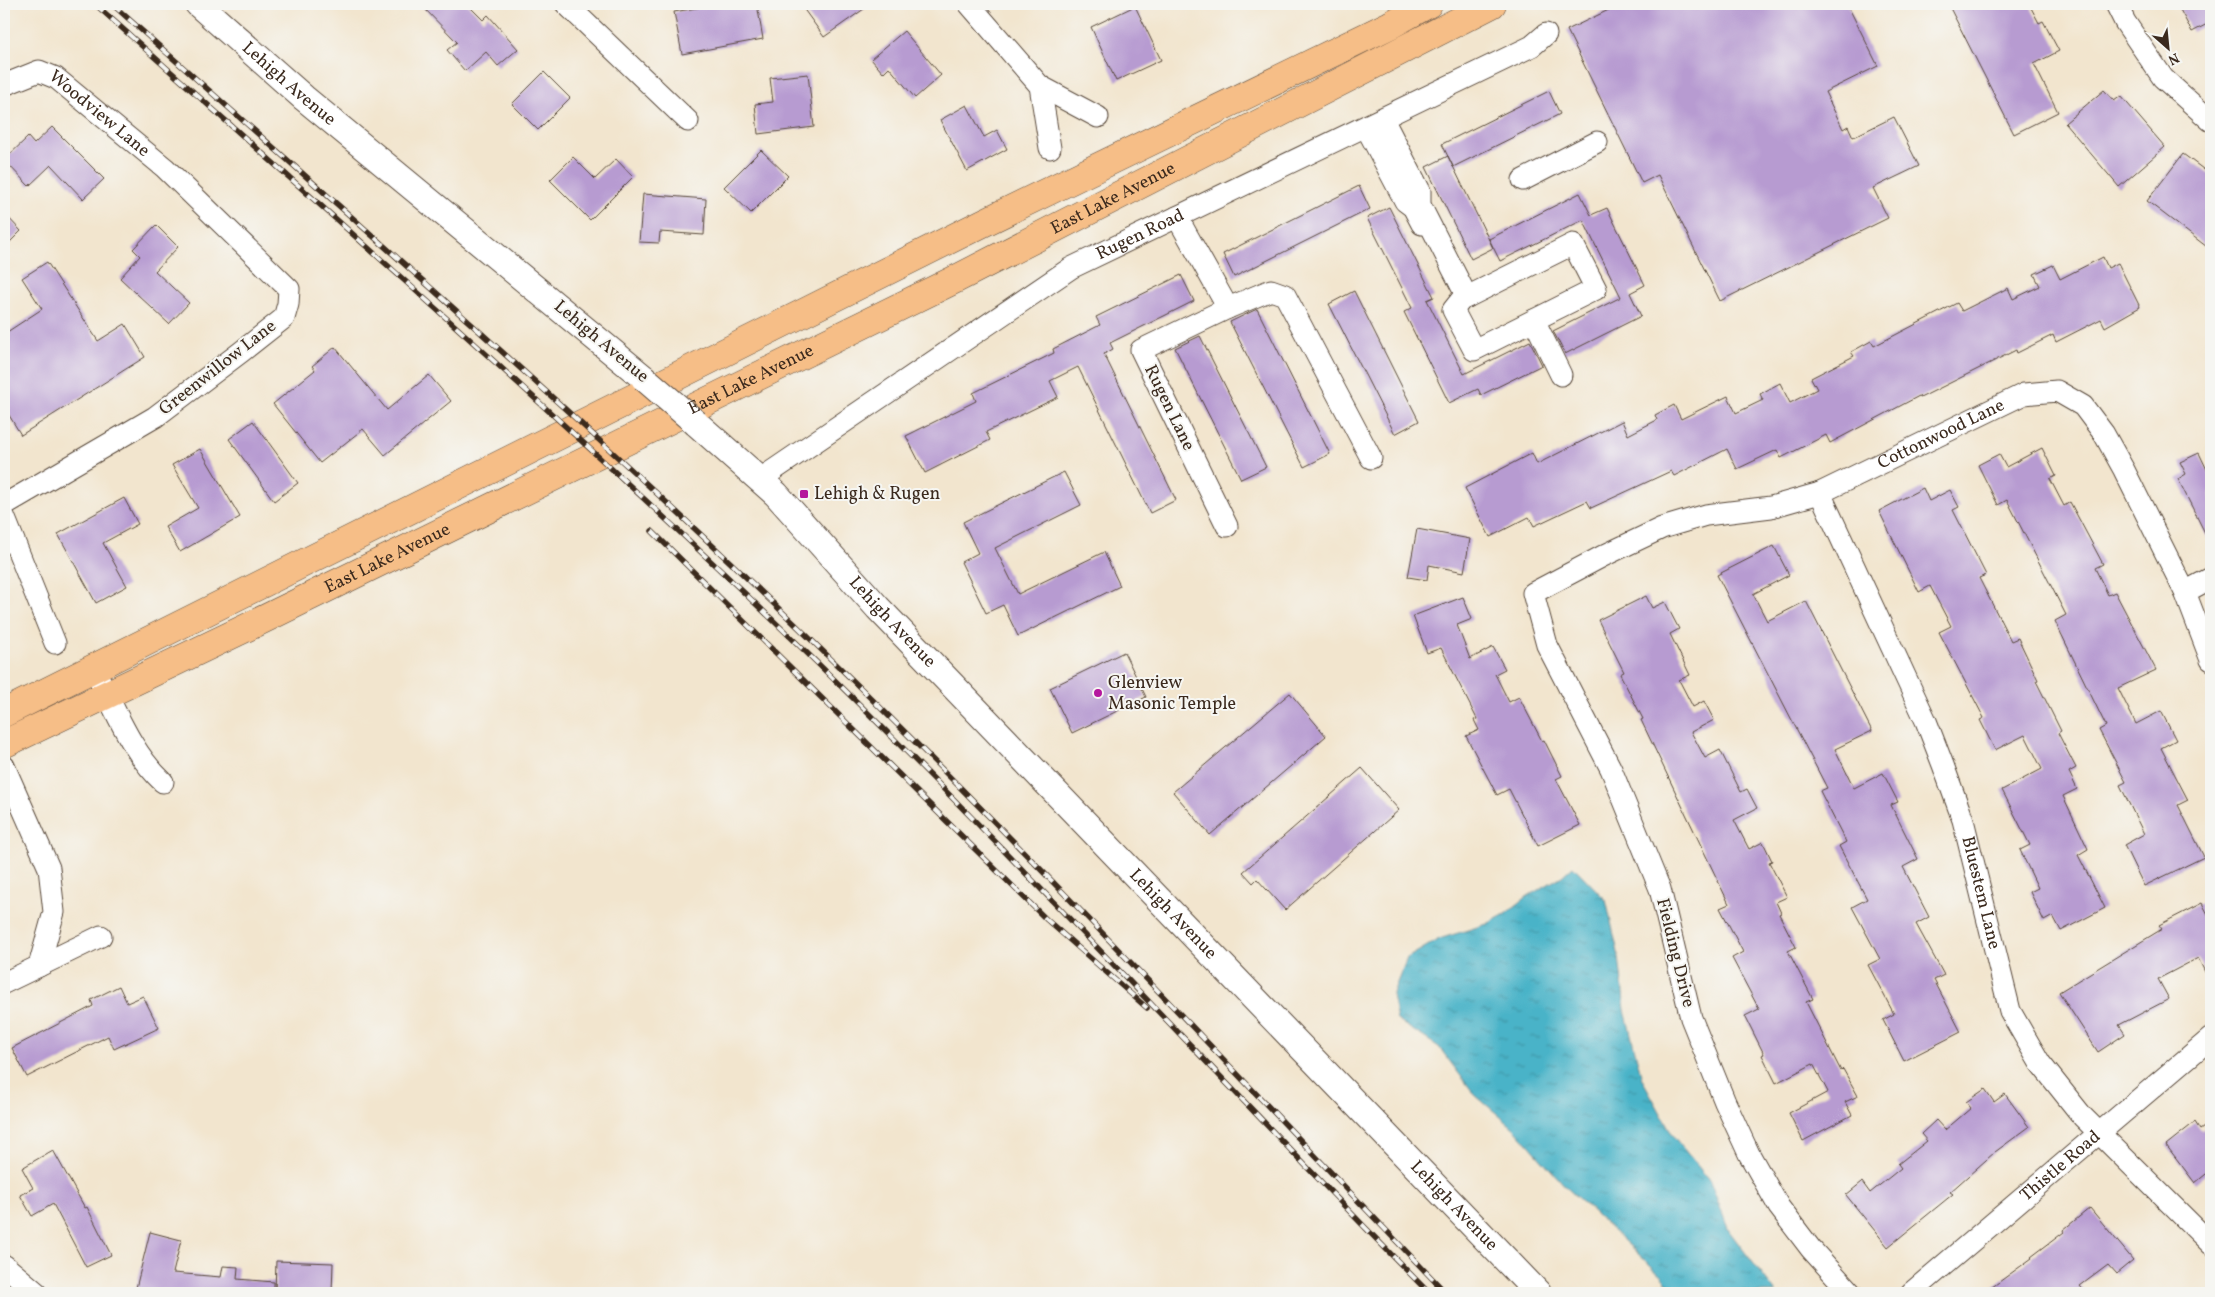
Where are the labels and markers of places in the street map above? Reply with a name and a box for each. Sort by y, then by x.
place label: Lehigh & Rugen [814,482,940,507]
marker: Lehigh & Rugen [798,488,810,500]
place label: Glenview Masonic Temple [1108,671,1236,717]
marker: Glenview Masonic Temple [1092,687,1104,699]

